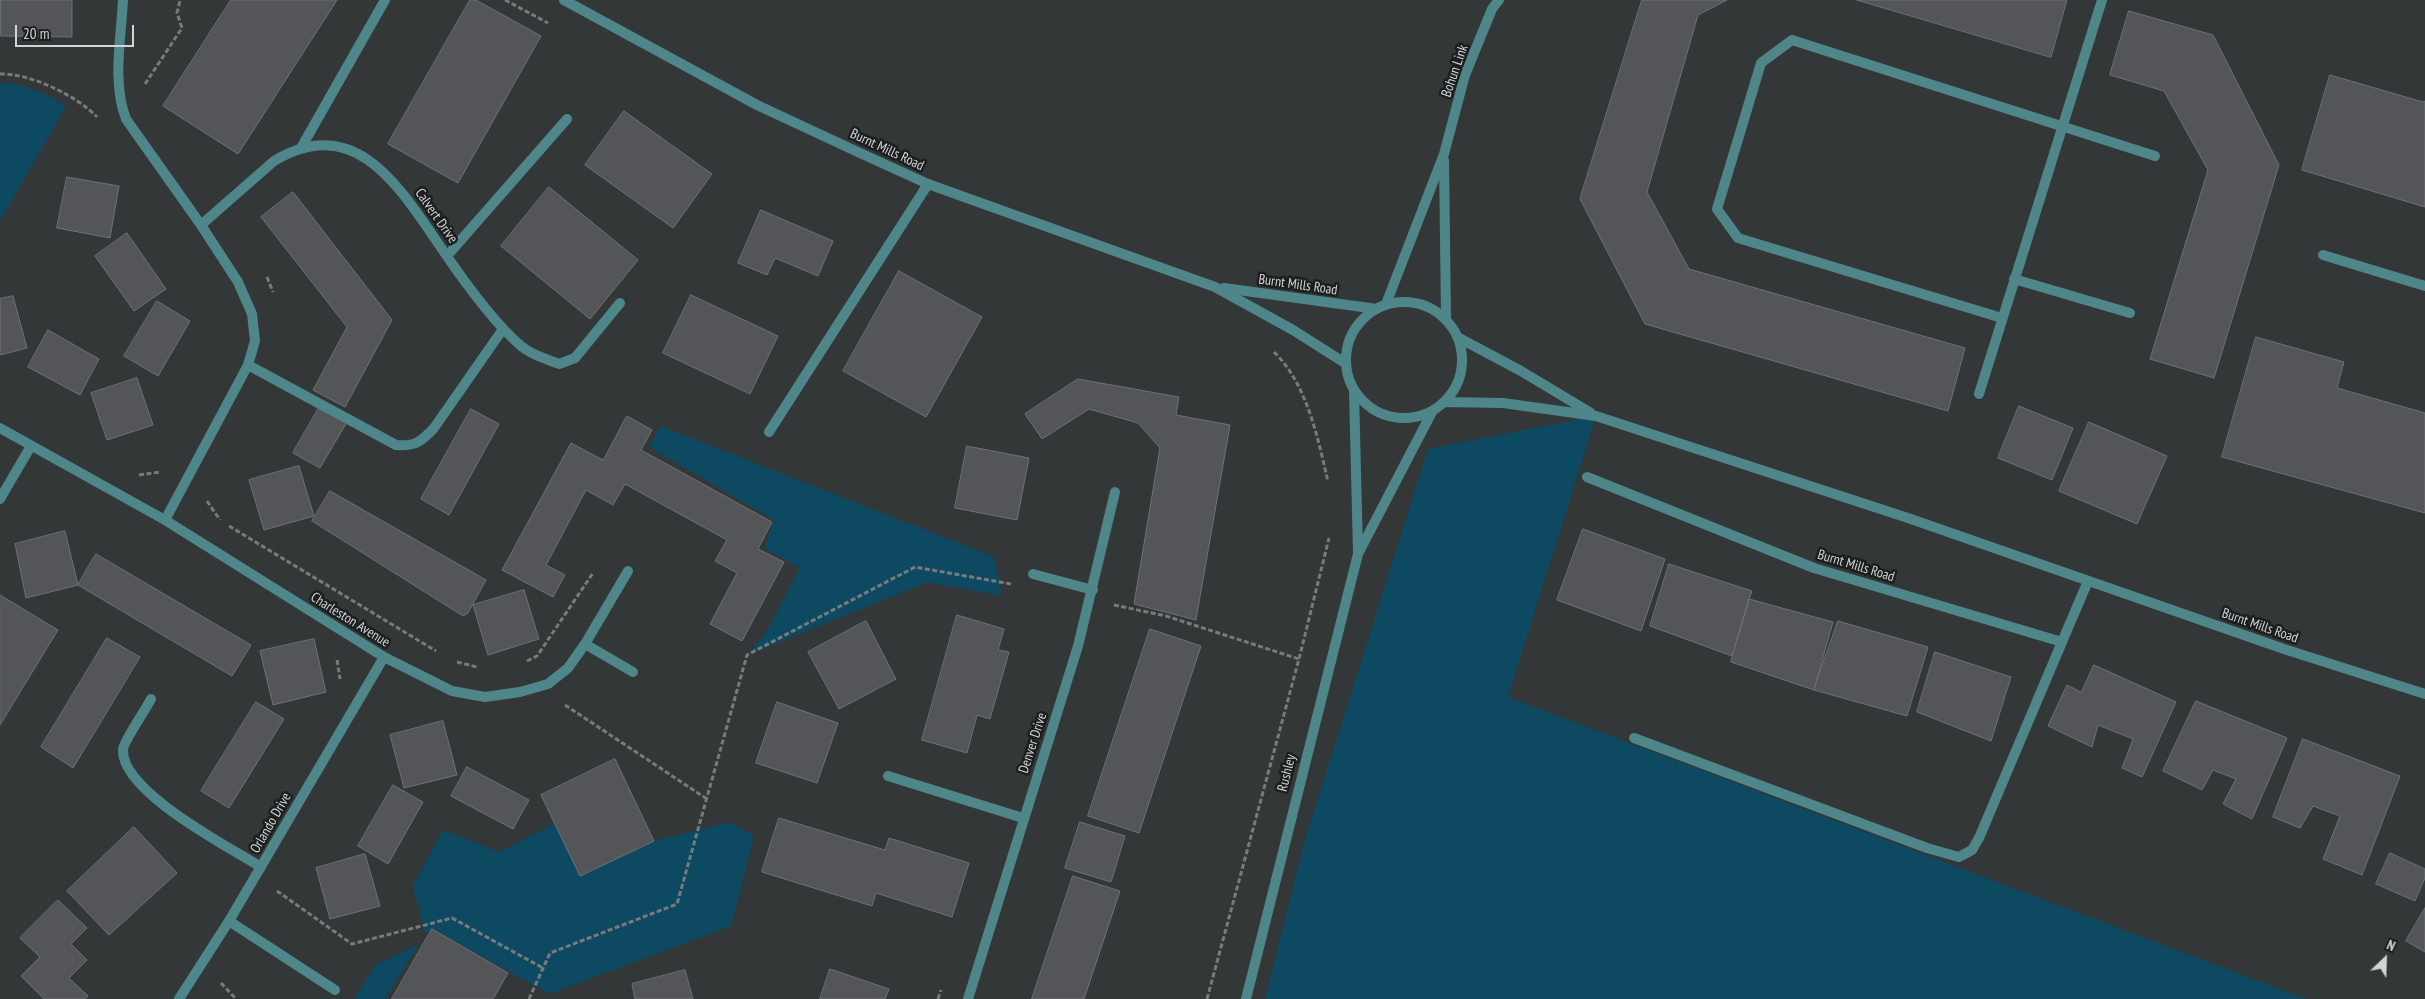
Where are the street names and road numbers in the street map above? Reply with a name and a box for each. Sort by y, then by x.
street label: Bohun Link [1438,43,1472,99]
street label: Burnt Mills Road [847,126,927,174]
street label: Calvert Drive [411,185,461,247]
street label: Burnt Mills Road [1257,271,1339,299]
street label: Burnt Mills Road [1816,546,1896,586]
street label: Charleston Avenue [307,589,393,651]
street label: Burnt Mills Road [2220,605,2300,647]
street label: Denver Drive [1015,711,1051,775]
street label: Rushley [1274,753,1300,793]
street label: Orlando Drive [247,790,295,856]

